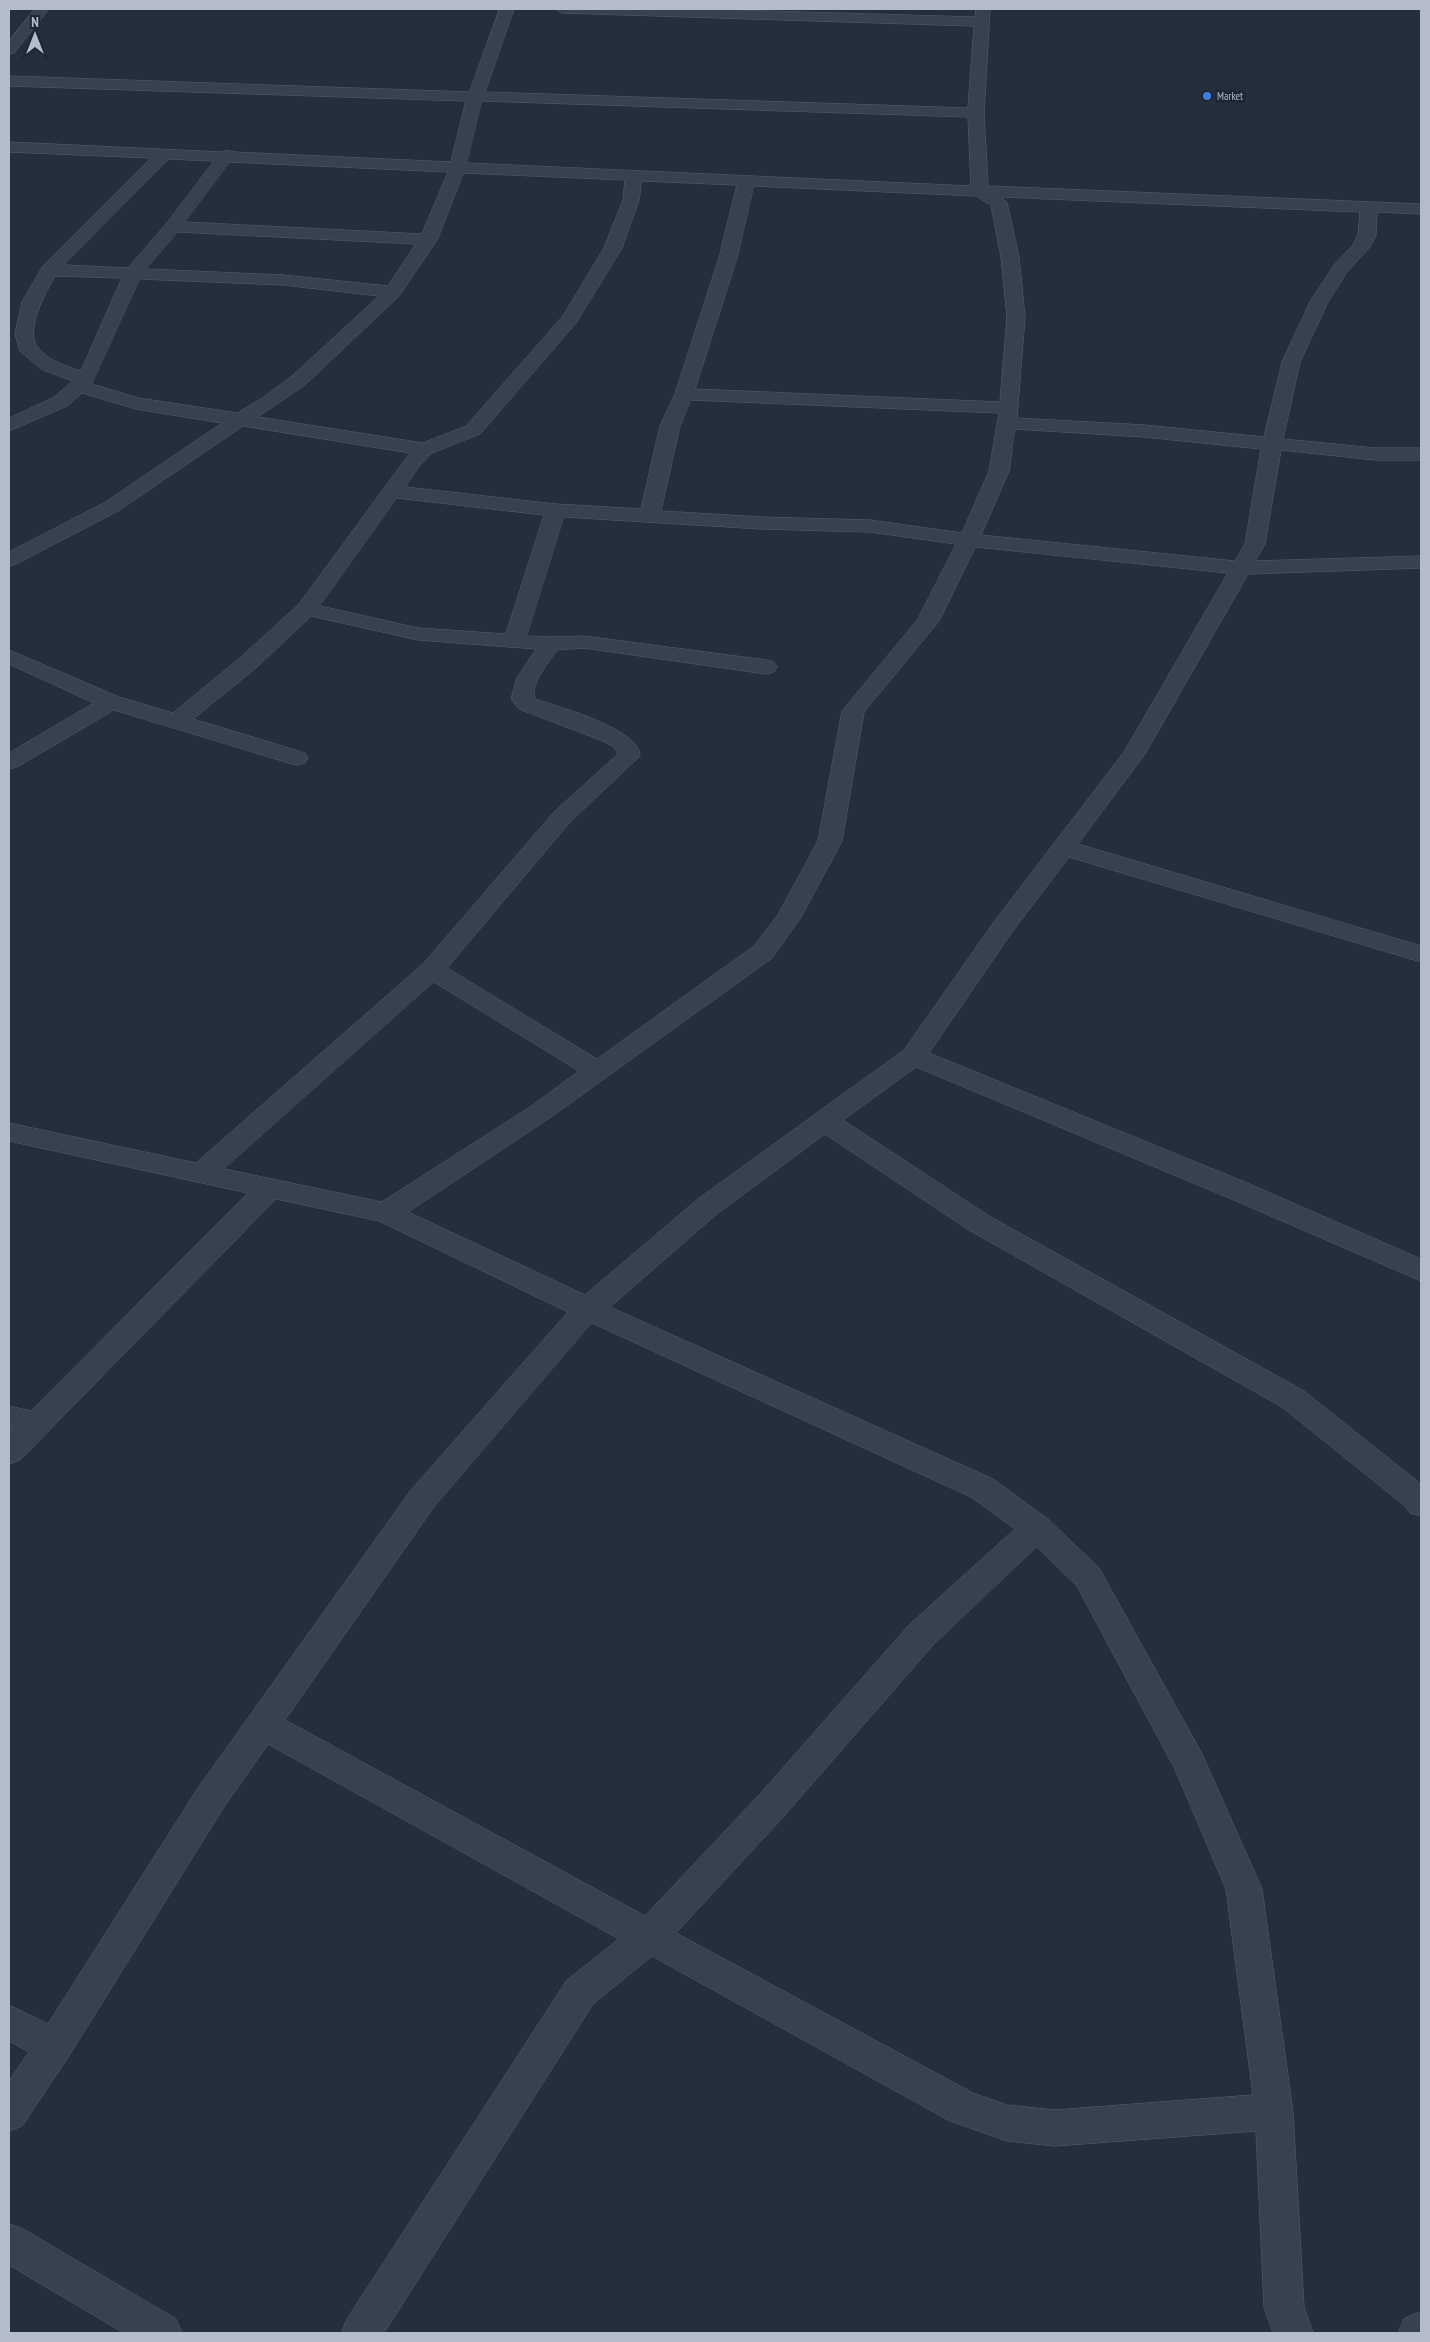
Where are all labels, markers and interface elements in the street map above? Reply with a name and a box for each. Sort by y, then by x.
north arrow [10,10,60,60]
text: N [31,13,39,31]
place label: Market [1217,89,1243,103]
marker: Market [1201,90,1213,102]

